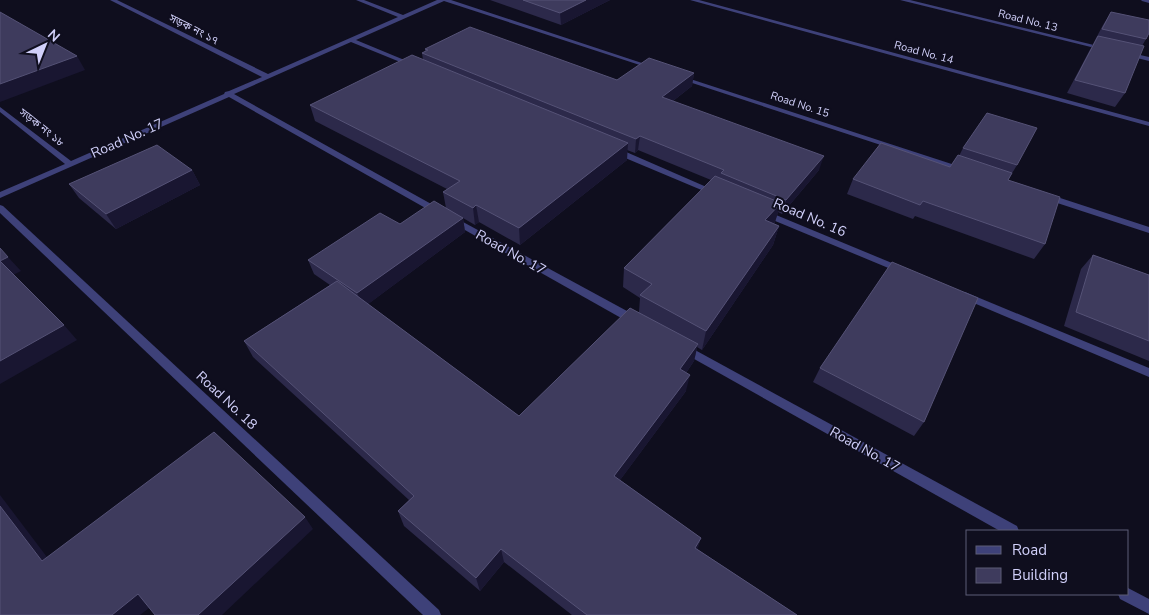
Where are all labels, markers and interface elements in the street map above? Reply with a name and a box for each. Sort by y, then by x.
street label: Road No. 13 [996,6,1059,35]
street label: সড়ক নং ১৭ [166,10,221,48]
north arrow [20,20,70,70]
text: N [43,25,64,46]
street label: Road No. 14 [892,37,956,68]
street label: Road No. 15 [769,88,832,121]
street label: সড়ক নং ১৮ [15,104,68,150]
street label: Road No. 17 [88,114,167,163]
street label: Road No. 16 [770,194,849,241]
street label: Road No. 17 [472,225,549,280]
street label: Road No. 18 [192,367,262,434]
street label: Road No. 17 [826,422,903,477]
legend [966,530,1129,595]
text: Road [1012,540,1047,560]
text: Building [1012,565,1068,585]

